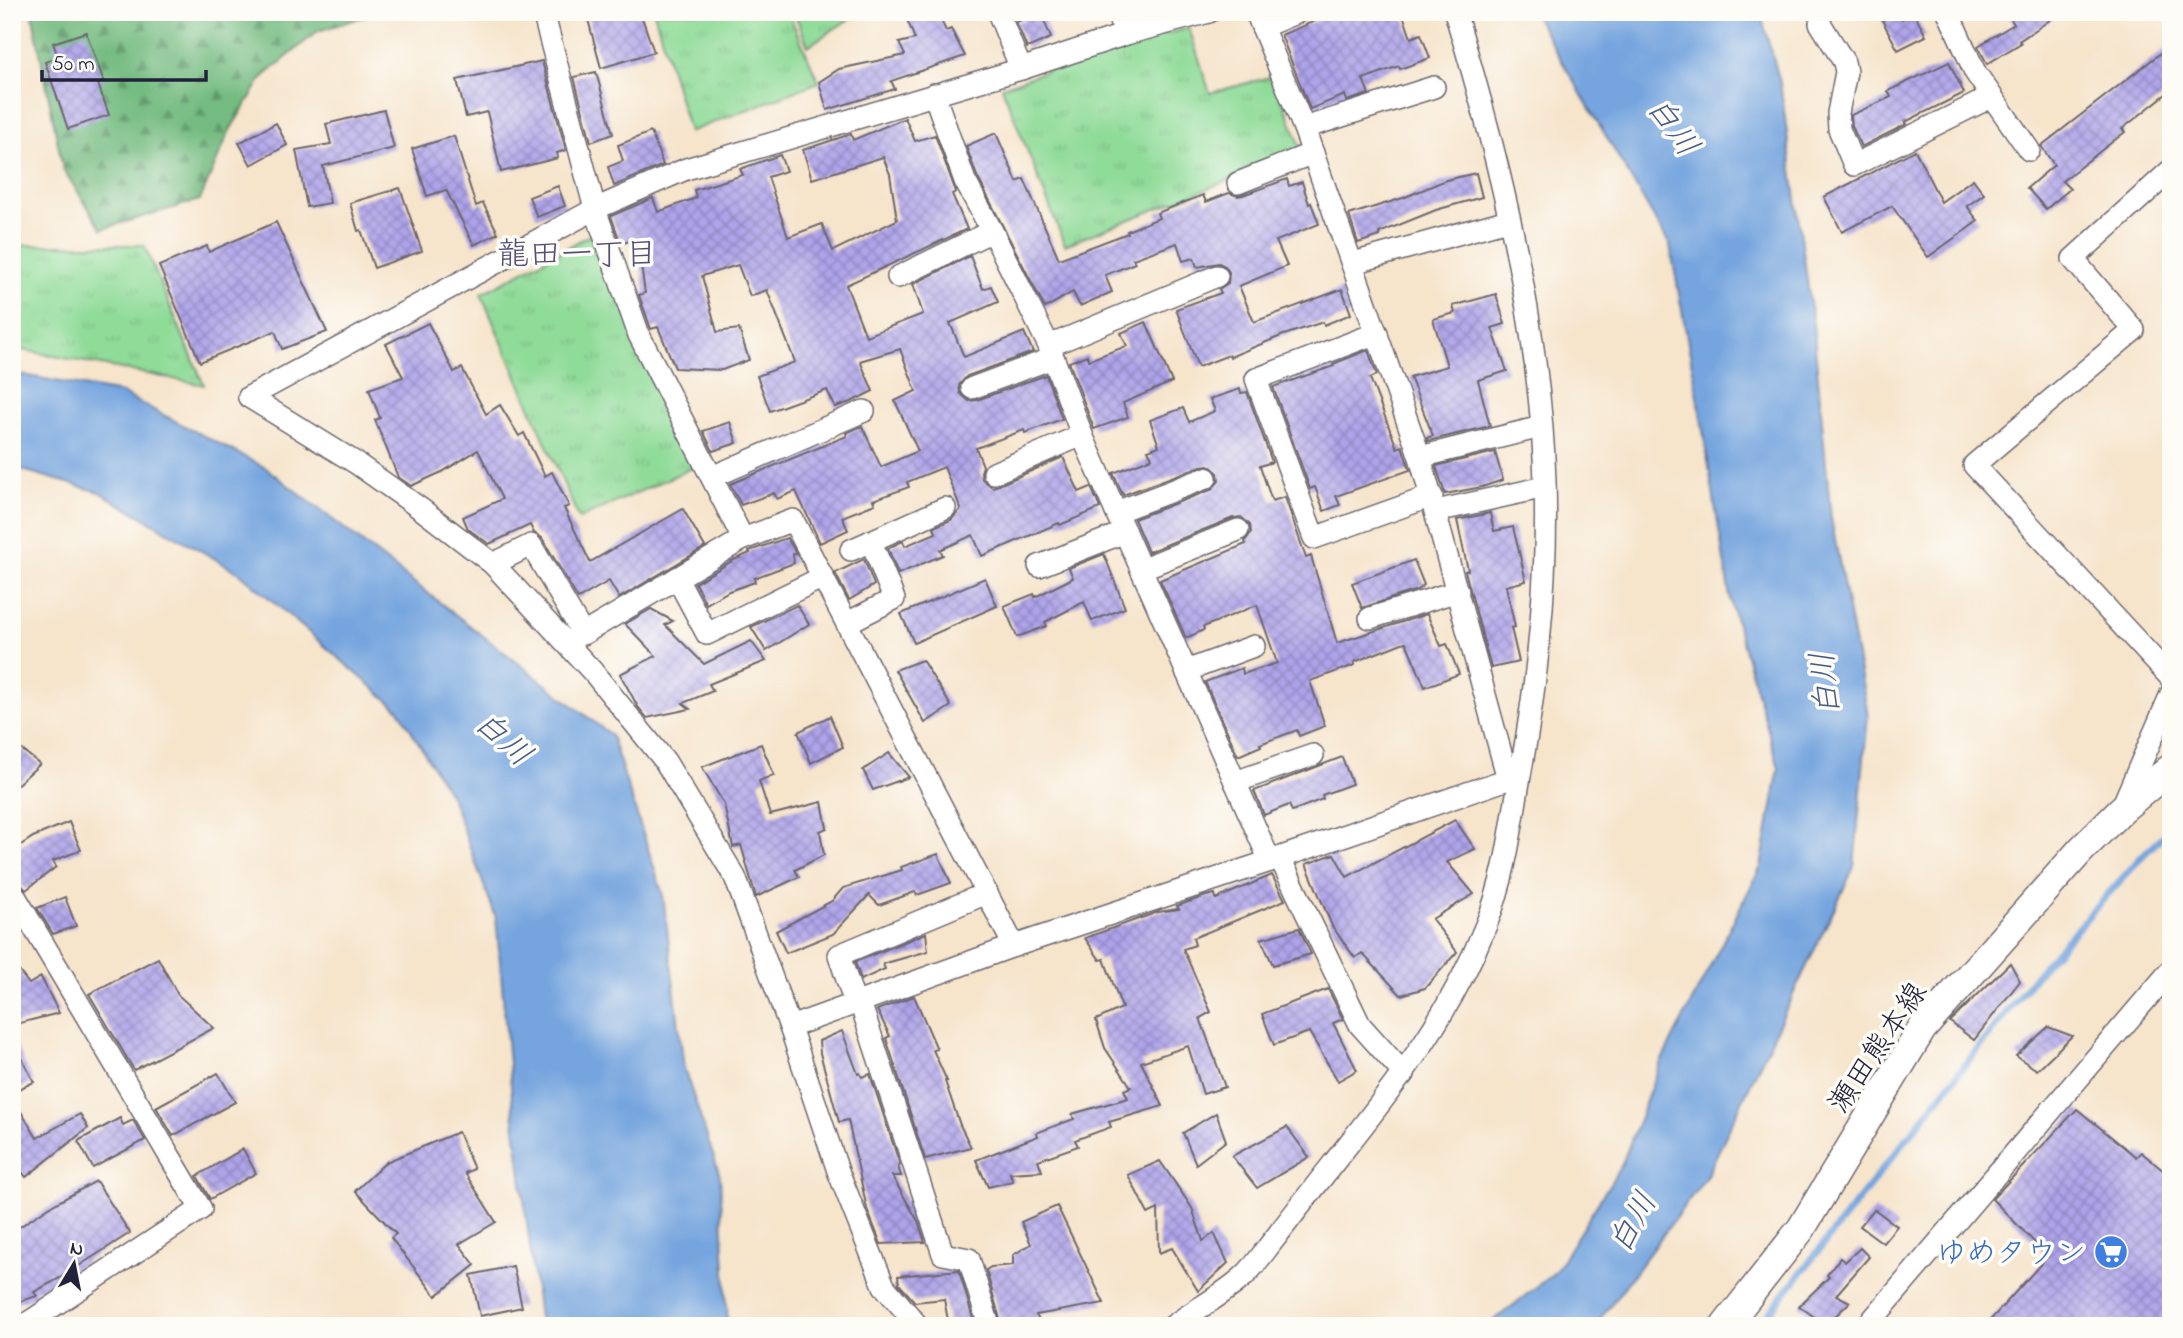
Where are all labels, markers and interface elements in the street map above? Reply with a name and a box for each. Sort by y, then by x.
scale bar [42,38,206,82]
text: 50 m [52,50,95,80]
water label: 白川 [1633,88,1709,168]
district label: 龍田一丁目 [497,233,657,280]
water label: 白川 [1801,649,1854,718]
water label: 白川 [462,702,541,779]
street label: 瀬田熊本線 [1819,974,1940,1123]
water label: 白川 [1599,1184,1671,1263]
north arrow [38,1230,108,1300]
place label: ゆめタウン [1936,1233,2086,1277]
supermarket icon: ゆめタウン [2092,1233,2130,1271]
text: N [68,1235,85,1264]

